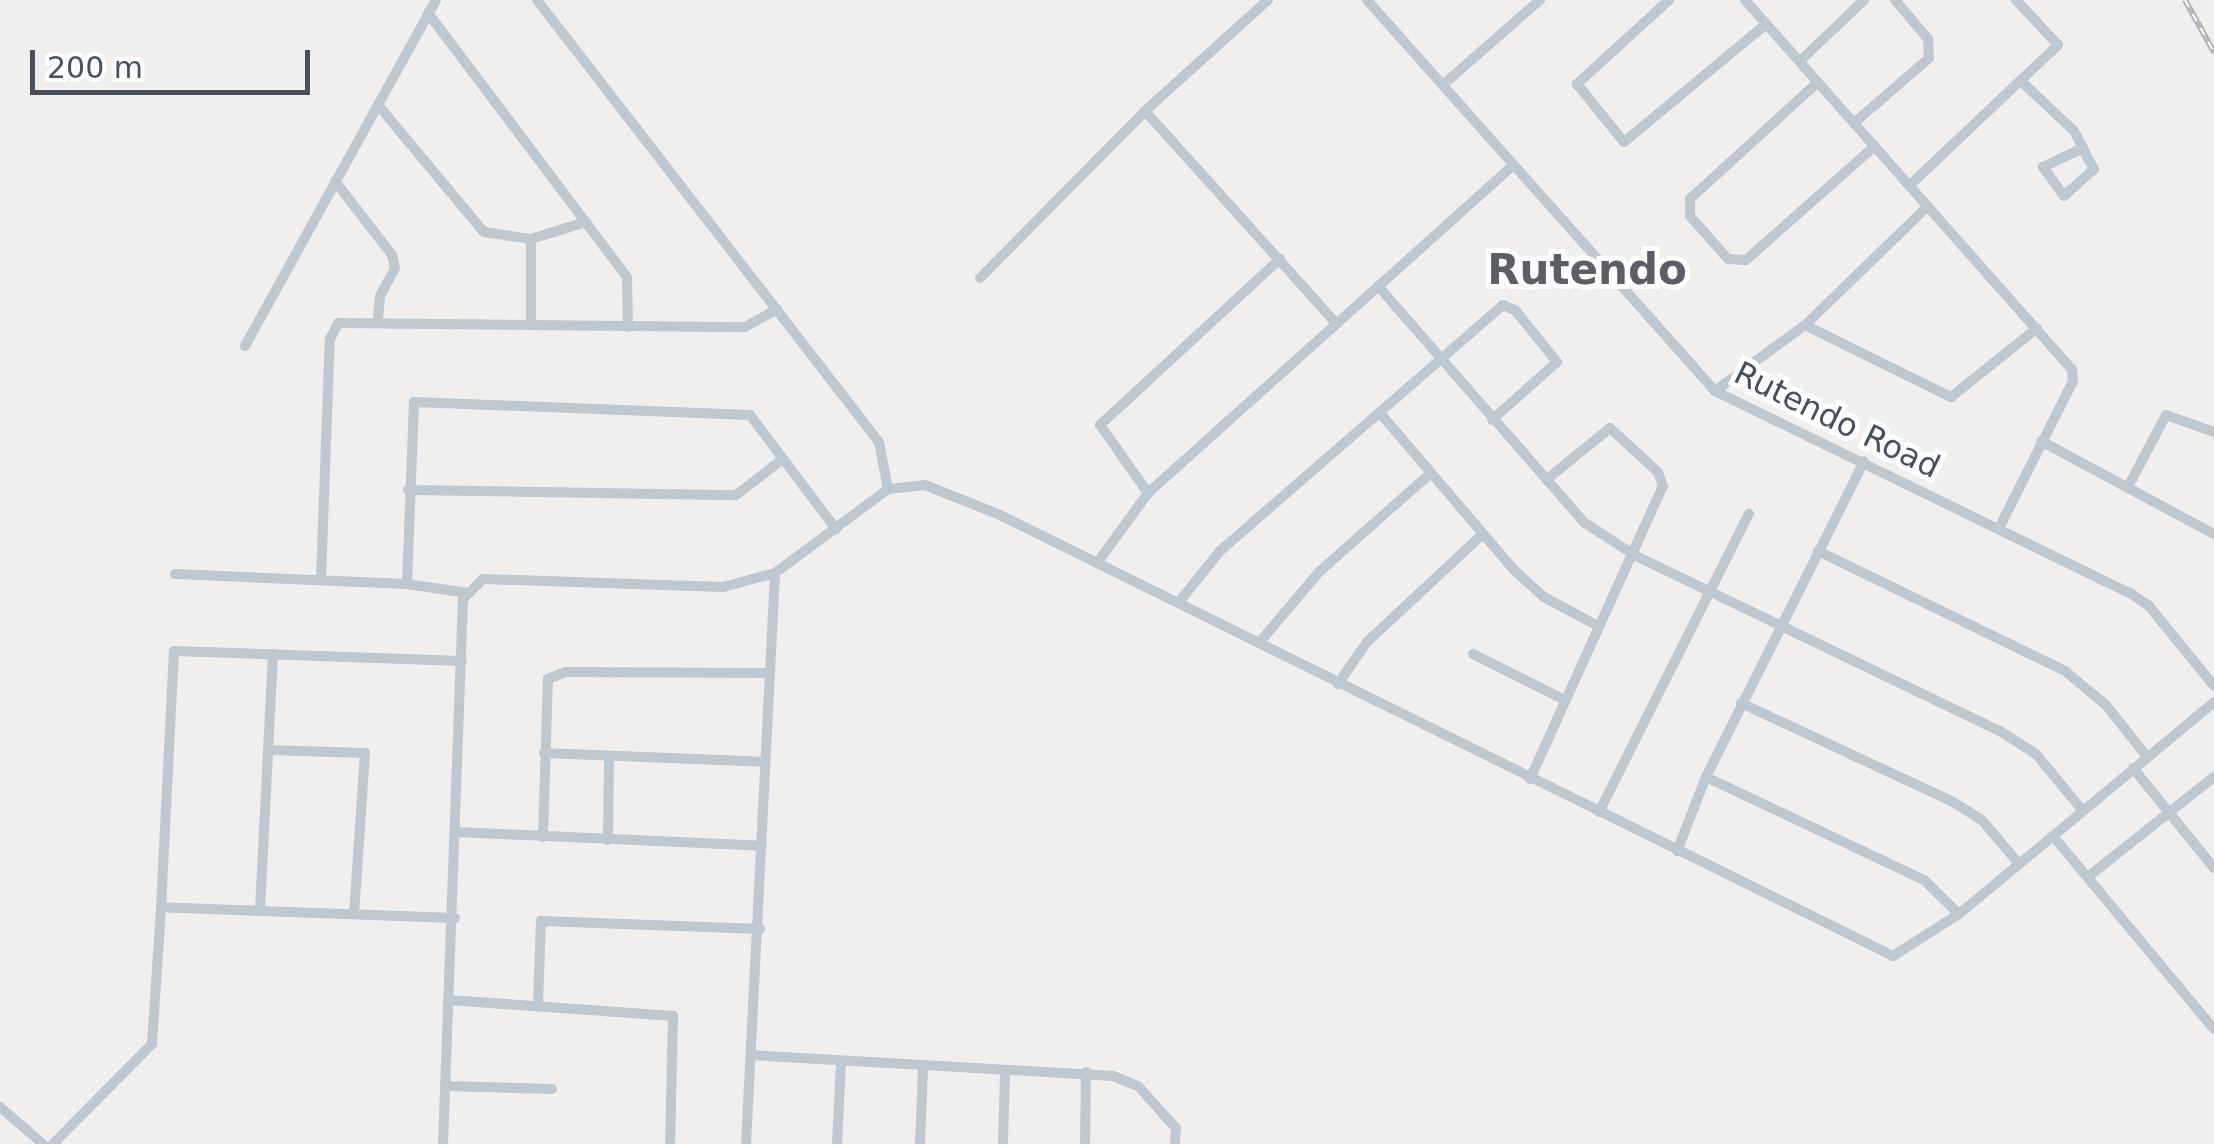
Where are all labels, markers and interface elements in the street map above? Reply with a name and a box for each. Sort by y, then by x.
scale bar [35,30,315,92]
text: 200 m [47,50,143,85]
district label: Rutendo [1487,245,1687,295]
street label: Rutendo Road [1728,354,1946,486]

